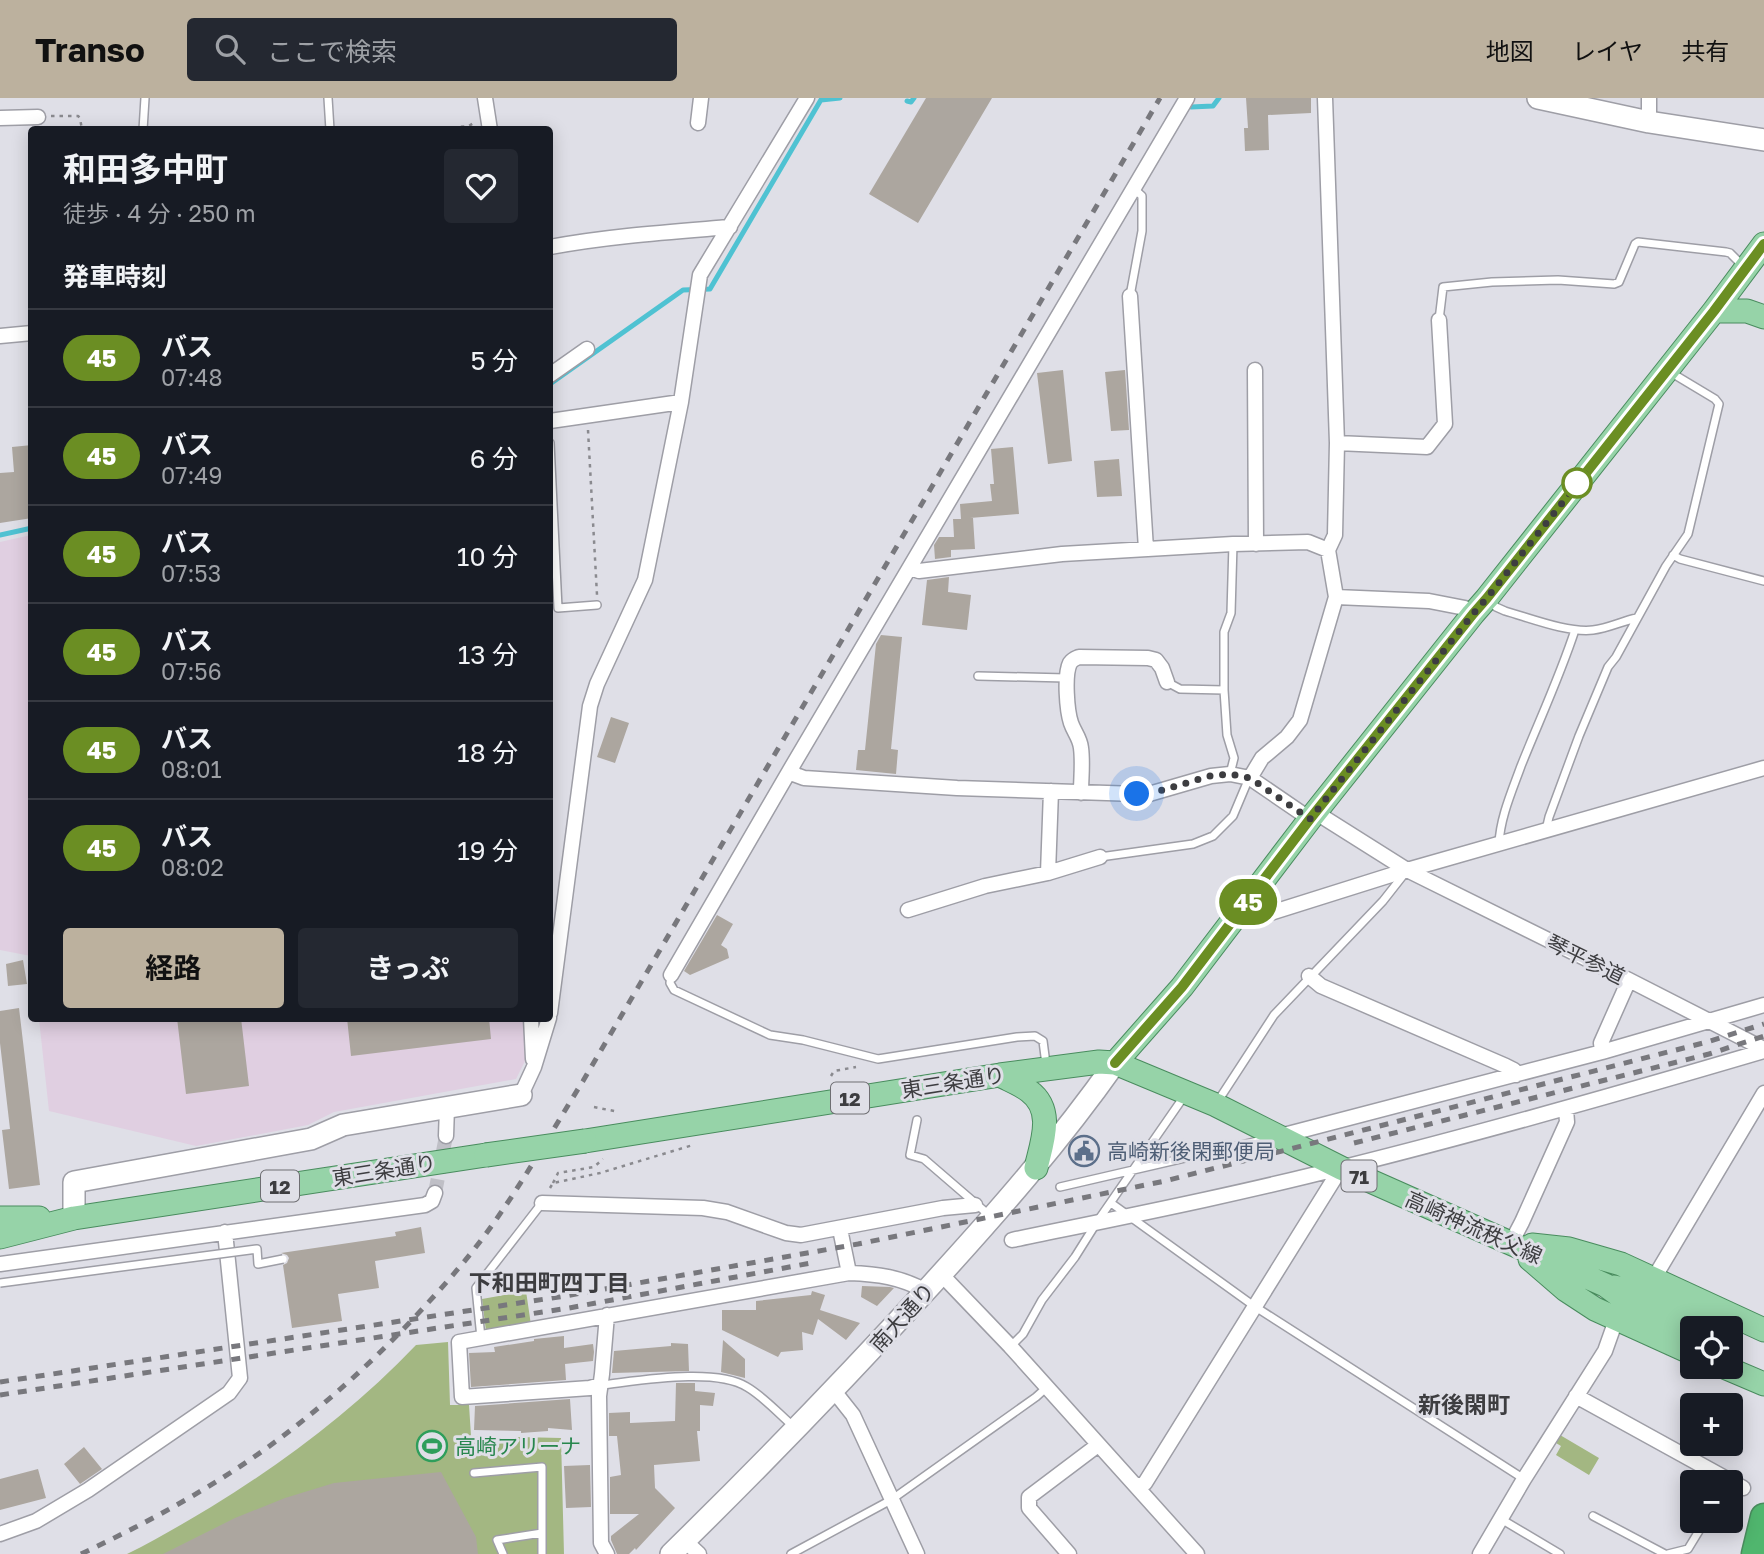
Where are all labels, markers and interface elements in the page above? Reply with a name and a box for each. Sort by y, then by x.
search box [187,18,677,81]
text: Transo [35,30,145,69]
icon: search [211,30,249,68]
text: ここで検索 [267,36,397,67]
text: 地図 [1486,36,1534,65]
text: レイヤ [1572,36,1643,65]
text: 共有 [1681,36,1729,65]
text: 和田多中町 [63,149,228,188]
button: heart [444,149,518,223]
text: 徒歩 · 4 分 · 250 m [63,199,256,227]
text: 発車時刻 [63,261,167,292]
text: バス [161,331,213,362]
text: 45 [87,343,116,372]
text: 5 分 [470,345,518,376]
text: 07:48 [161,363,222,391]
text: バス [161,429,213,460]
text: 45 [87,441,116,470]
text: 6 分 [470,443,518,474]
text: 07:49 [161,461,222,489]
unlabelled marker [1562,468,1592,498]
text: バス [161,527,213,558]
text: 45 [87,539,116,568]
text: 10 分 [457,541,518,572]
text: 07:53 [161,559,221,587]
text: バス [161,625,213,656]
text: 45 [87,637,116,666]
text: 13 分 [458,639,518,670]
text: 07:56 [161,657,222,685]
text: バス [161,723,213,754]
text: 45 [87,735,116,764]
text: 18 分 [457,737,518,768]
text: 08:01 [161,755,222,783]
your location [1119,776,1154,811]
text: バス [161,821,213,852]
text: 45 [87,833,116,862]
text: 19 分 [457,835,518,866]
text: 08:02 [161,853,224,881]
line badge: 45 [1216,879,1280,925]
text: 45 [1233,887,1263,916]
button: 経路 [63,928,284,1008]
button: きっぷ [298,928,518,1008]
street label: 琴平参道 [1543,929,1629,989]
street label: 東三条通り [899,1061,1007,1103]
road number: 12 [831,1082,869,1114]
public building icon: 高崎新後閑郵便局 [1067,1134,1101,1168]
place label: 高崎新後閑郵便局 [1107,1138,1275,1164]
street label: 東三条通り [330,1149,438,1191]
road number: 71 [1342,1160,1376,1192]
road number: 12 [261,1170,299,1202]
street label: 高崎神流秩父線 [1402,1185,1546,1269]
district label: 下和田町四丁目 [469,1268,630,1296]
street label: 南大通り [864,1277,940,1357]
map controls [1680,1316,1743,1533]
button: locate [1680,1316,1743,1379]
district label: 新後閑町 [1418,1390,1510,1418]
button: + [1680,1393,1743,1456]
sports icon: 高崎アリーナ [415,1429,449,1463]
place label: 高崎アリーナ [455,1433,581,1459]
button: − [1680,1470,1743,1533]

